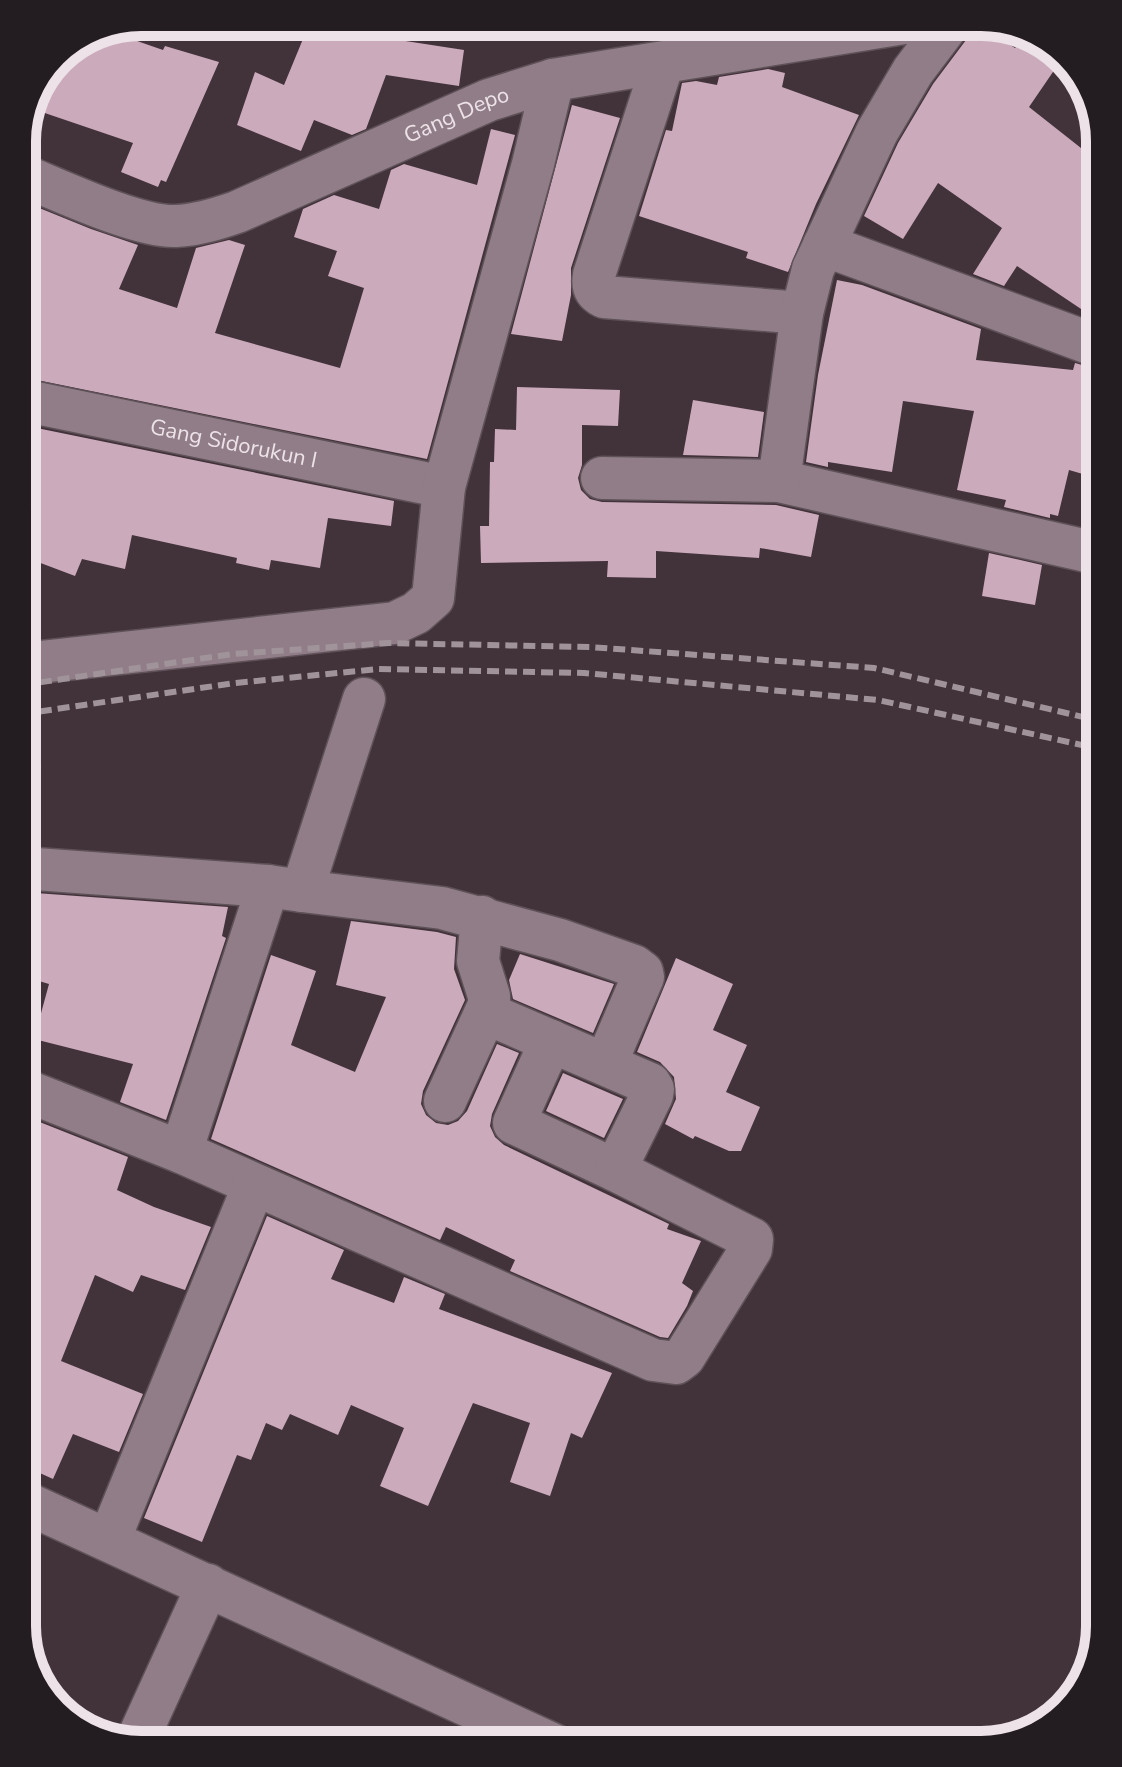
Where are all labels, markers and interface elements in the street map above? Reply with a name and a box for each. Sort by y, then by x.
street label: Gang Depo [399,80,513,151]
street label: Gang Sidorukun I [147,412,320,475]

